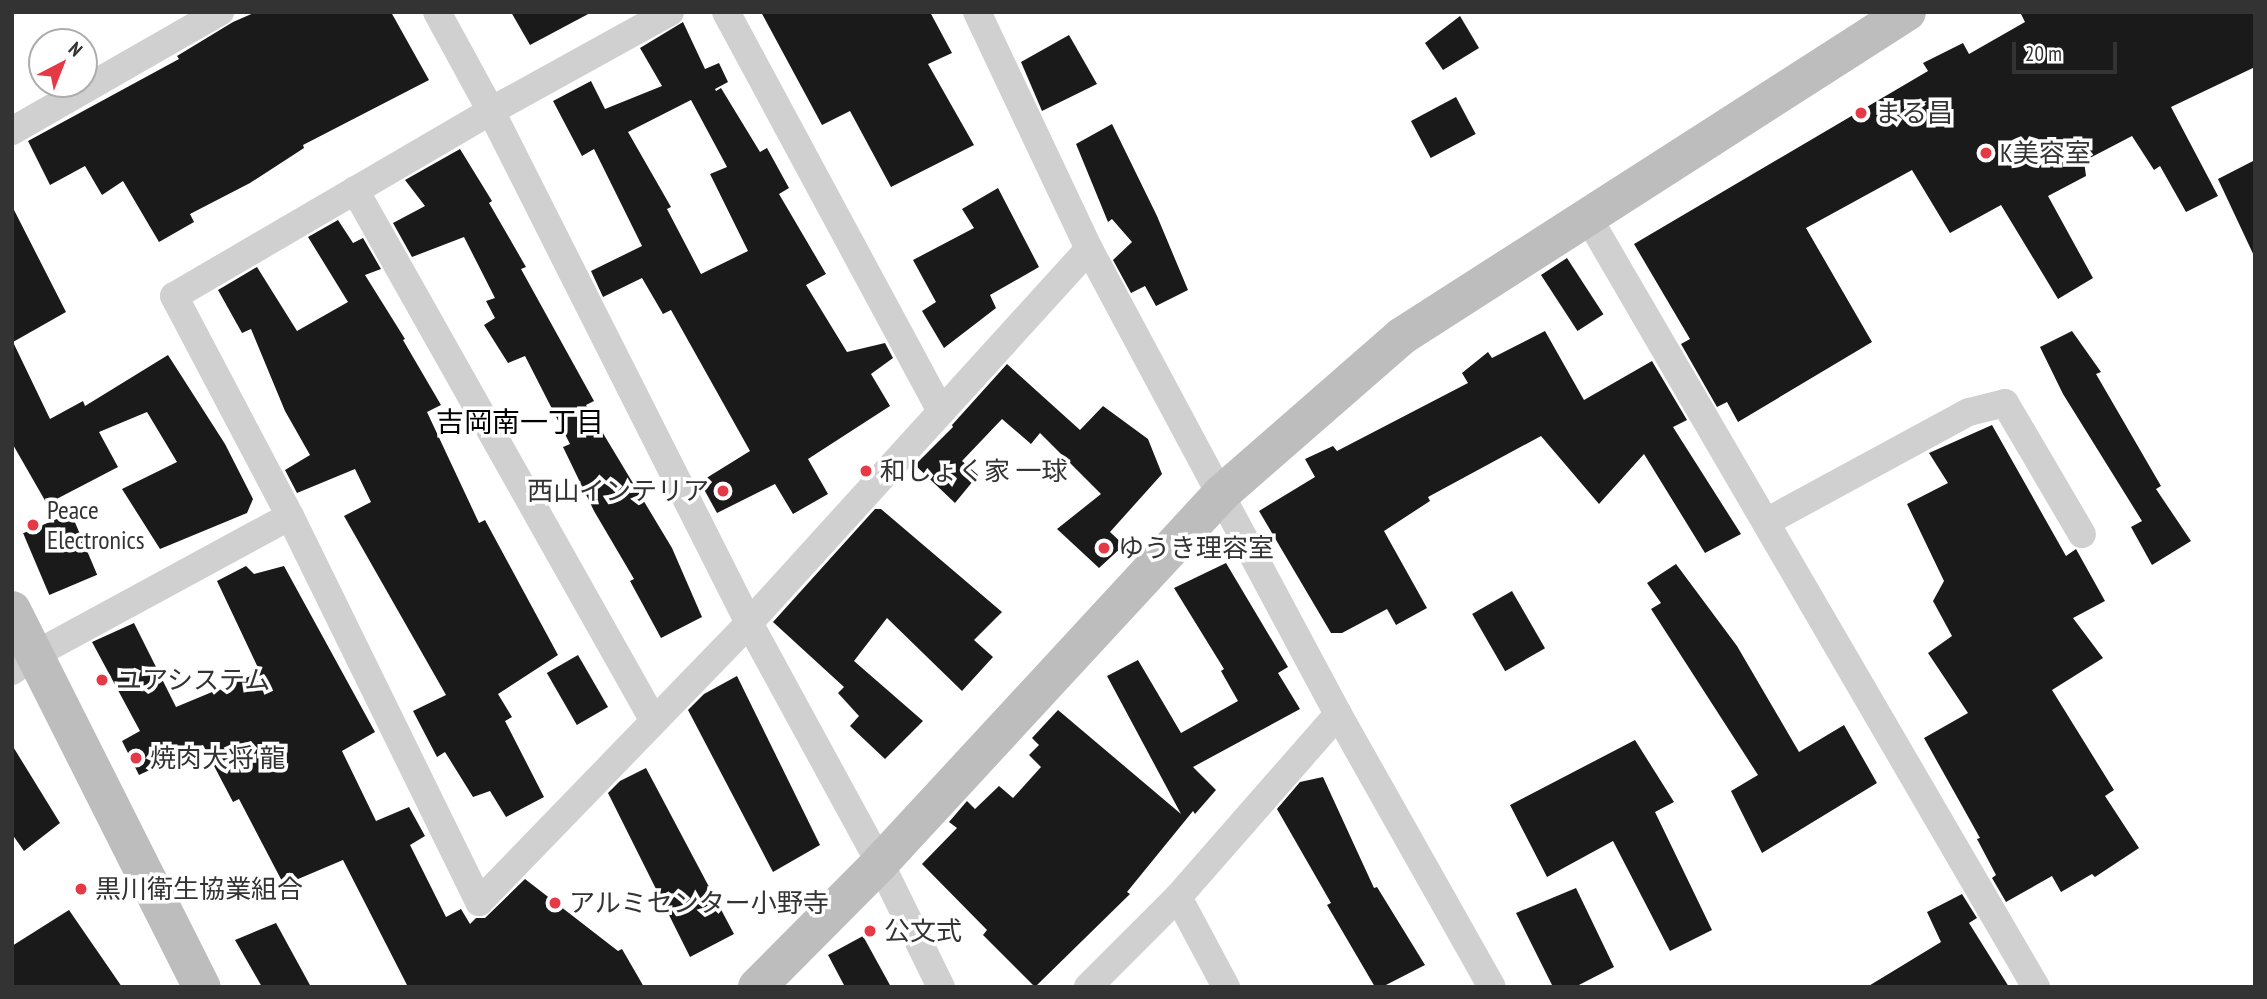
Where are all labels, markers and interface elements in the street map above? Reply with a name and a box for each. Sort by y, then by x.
north arrow [28,28,98,98]
scale bar [2015,28,2120,72]
text: N [64,37,88,61]
text: 20 m [2025,40,2062,67]
place label: まる昌 [1875,97,1953,129]
marker: まる昌 [1853,105,1869,121]
place label: K美容室 [2000,137,2091,169]
marker: K美容室 [1978,145,1994,161]
district label: 吉岡南一丁目 [436,405,604,439]
place label: 和しょく家 一球 [880,455,1068,487]
marker: 和しょく家 一球 [858,463,874,479]
place label: 西山インテリア [527,475,709,507]
marker: 西山インテリア [715,483,731,499]
place label: Peace Electronics [47,494,145,556]
marker: Peace Electronics [25,517,41,533]
place label: ゆうき理容室 [1118,532,1274,564]
marker: ゆうき理容室 [1096,540,1112,556]
place label: ユアシステム [116,664,272,696]
marker: ユアシステム [94,672,110,688]
place label: 焼肉大将 龍 [150,742,286,774]
marker: 焼肉大将 龍 [128,750,144,766]
place label: 黒川衛生協業組合 [95,873,303,905]
marker: 黒川衛生協業組合 [73,881,89,897]
place label: アルミセンター小野寺 [569,887,829,919]
marker: アルミセンター小野寺 [547,895,563,911]
place label: 公文式 [884,915,962,947]
marker: 公文式 [862,923,878,939]

